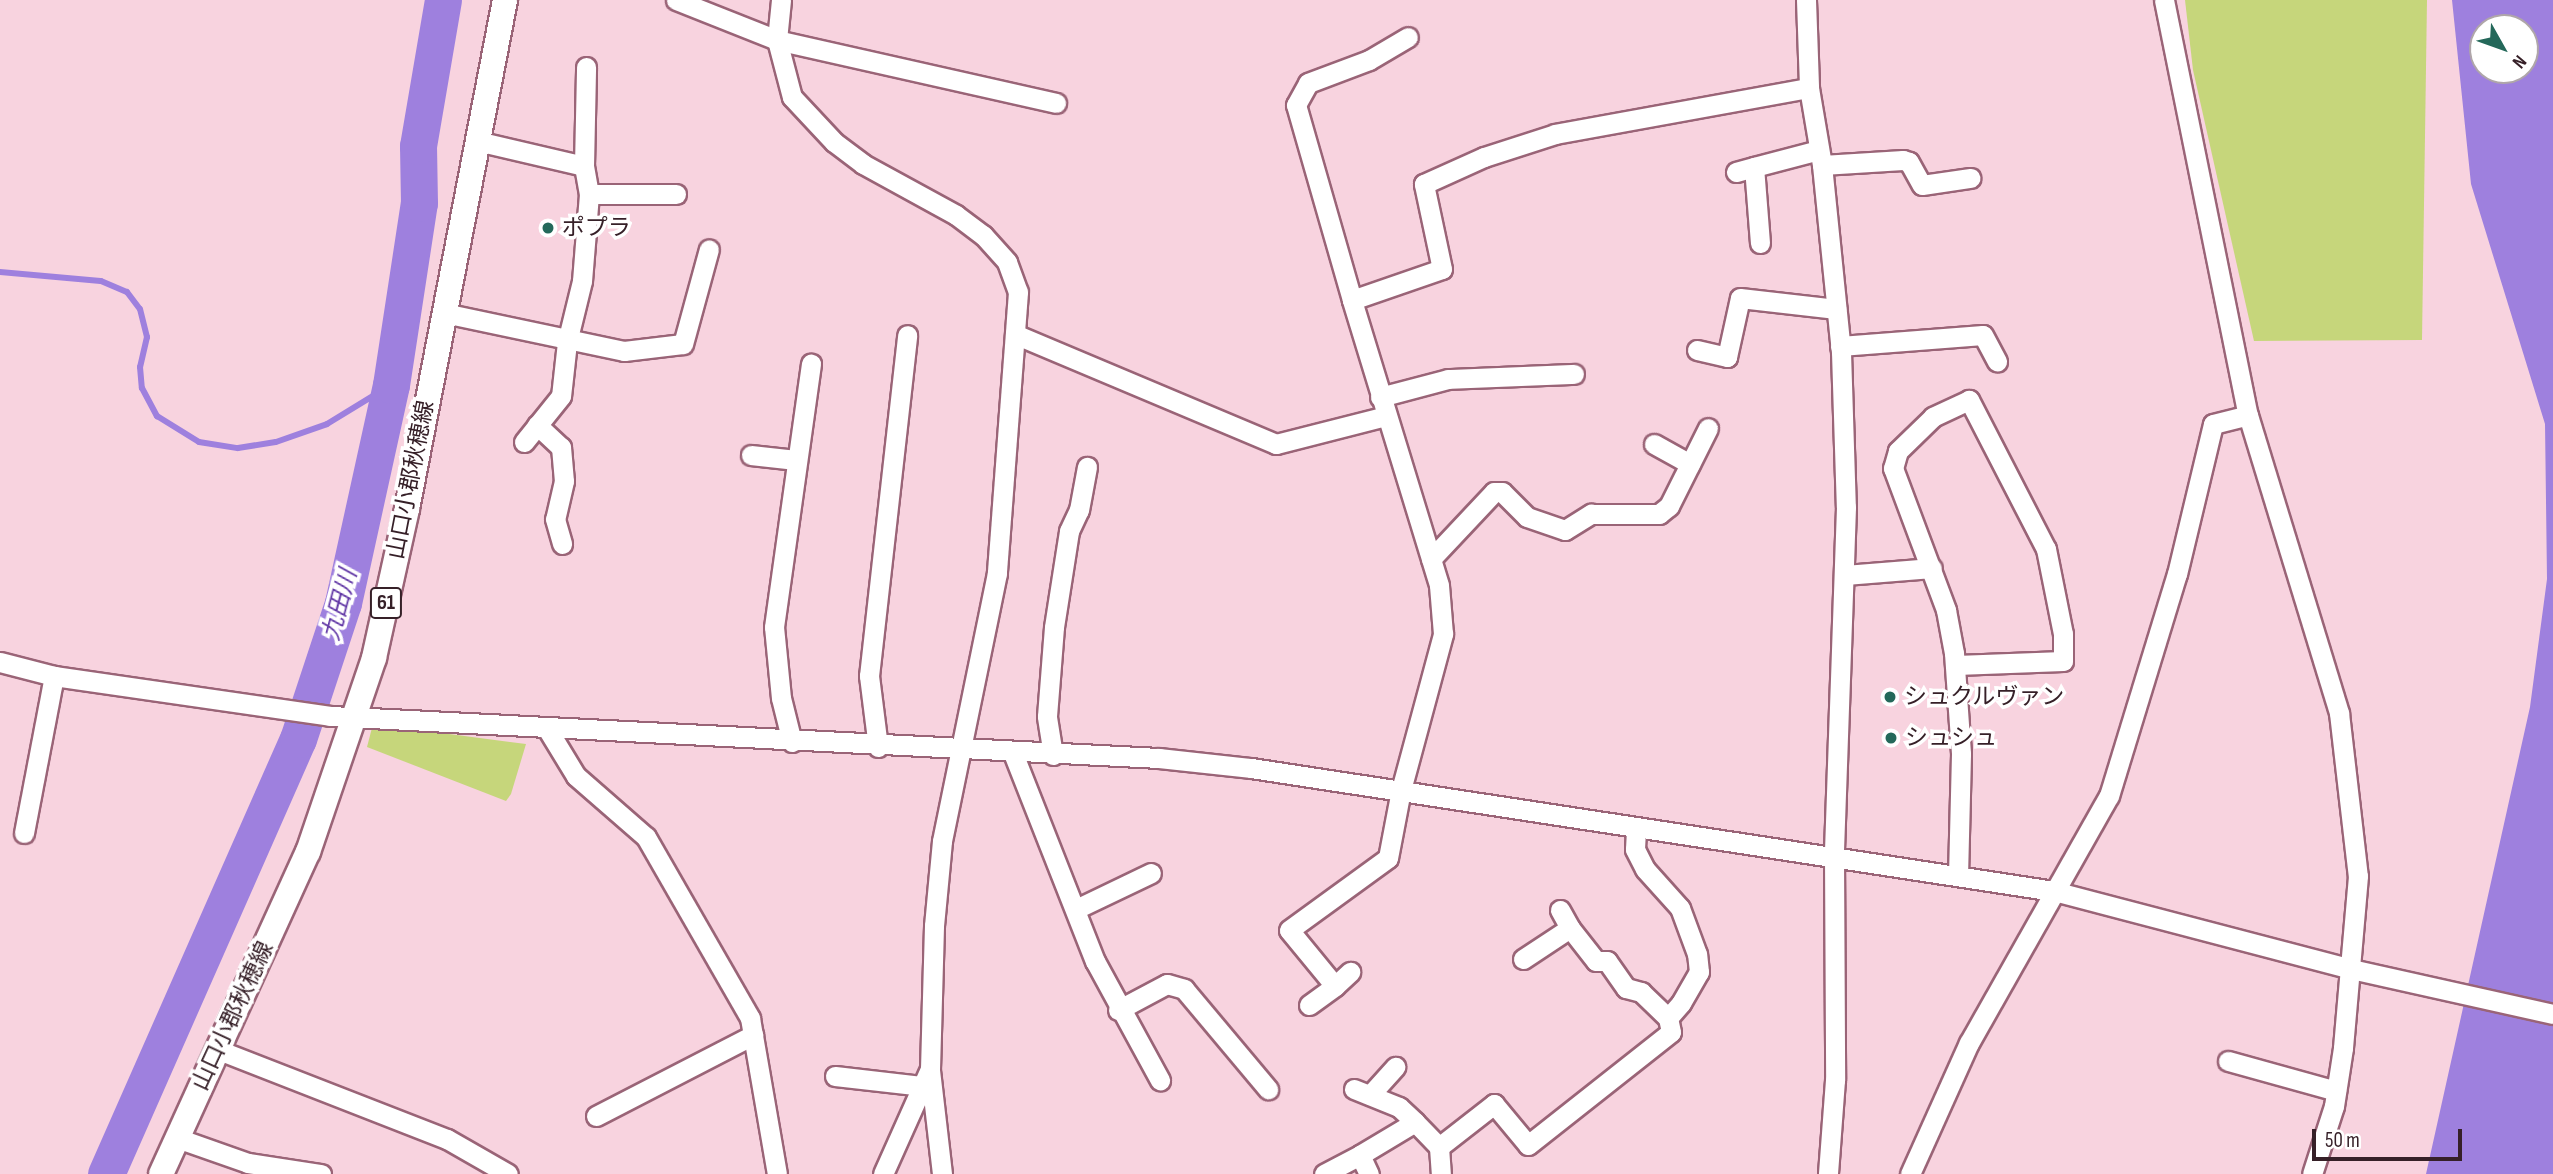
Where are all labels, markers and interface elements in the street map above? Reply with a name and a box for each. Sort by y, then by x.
north arrow [2469,14,2539,84]
text: N [2507,50,2531,73]
place label: ポプラ [562,214,631,242]
marker: ポプラ [540,220,556,236]
street label: 山口小郡秋穂線 [382,398,440,562]
water label: 九田川 [317,566,363,644]
road number: 61 [368,586,404,620]
place label: シュクルヴァン [1904,683,2065,711]
marker: シュクルヴァン [1882,689,1898,705]
place label: シュシュ [1905,724,1997,752]
marker: シュシュ [1883,730,1899,746]
street label: 山口小郡秋穂線 [186,937,280,1095]
scale bar [2315,1114,2466,1158]
text: 50 m [2325,1128,2360,1153]

